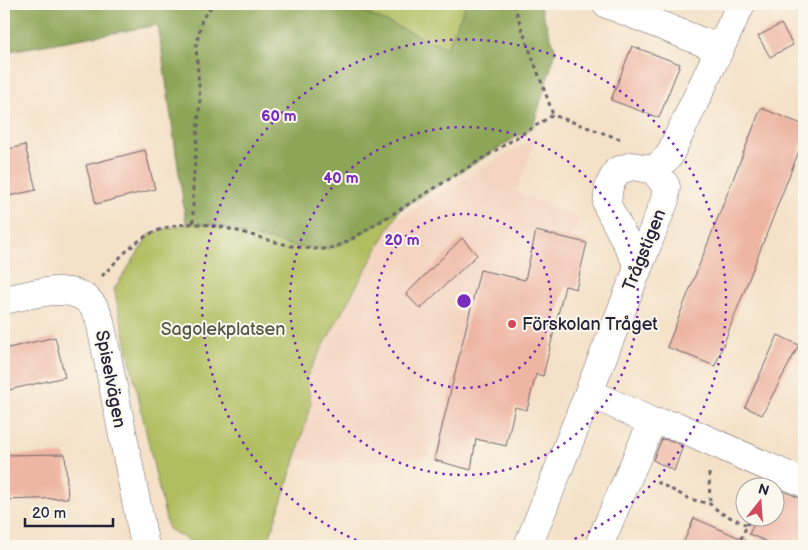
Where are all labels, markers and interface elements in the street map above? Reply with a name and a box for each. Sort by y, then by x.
text: 60 m [261,107,297,126]
text: 40 m [323,169,359,188]
street label: Trågstigen [619,206,670,294]
text: 20 m [385,231,420,250]
centre of rings [455,292,473,310]
place label: Förskolan Tråget [522,314,658,335]
marker: Förskolan Tråget [506,318,518,330]
park label: Sagolekplatsen [161,319,285,340]
street label: Spiselvägen [91,328,130,430]
north arrow [736,478,786,528]
text: N [756,480,771,500]
scale bar [25,495,112,527]
text: 20 m [32,504,66,523]

